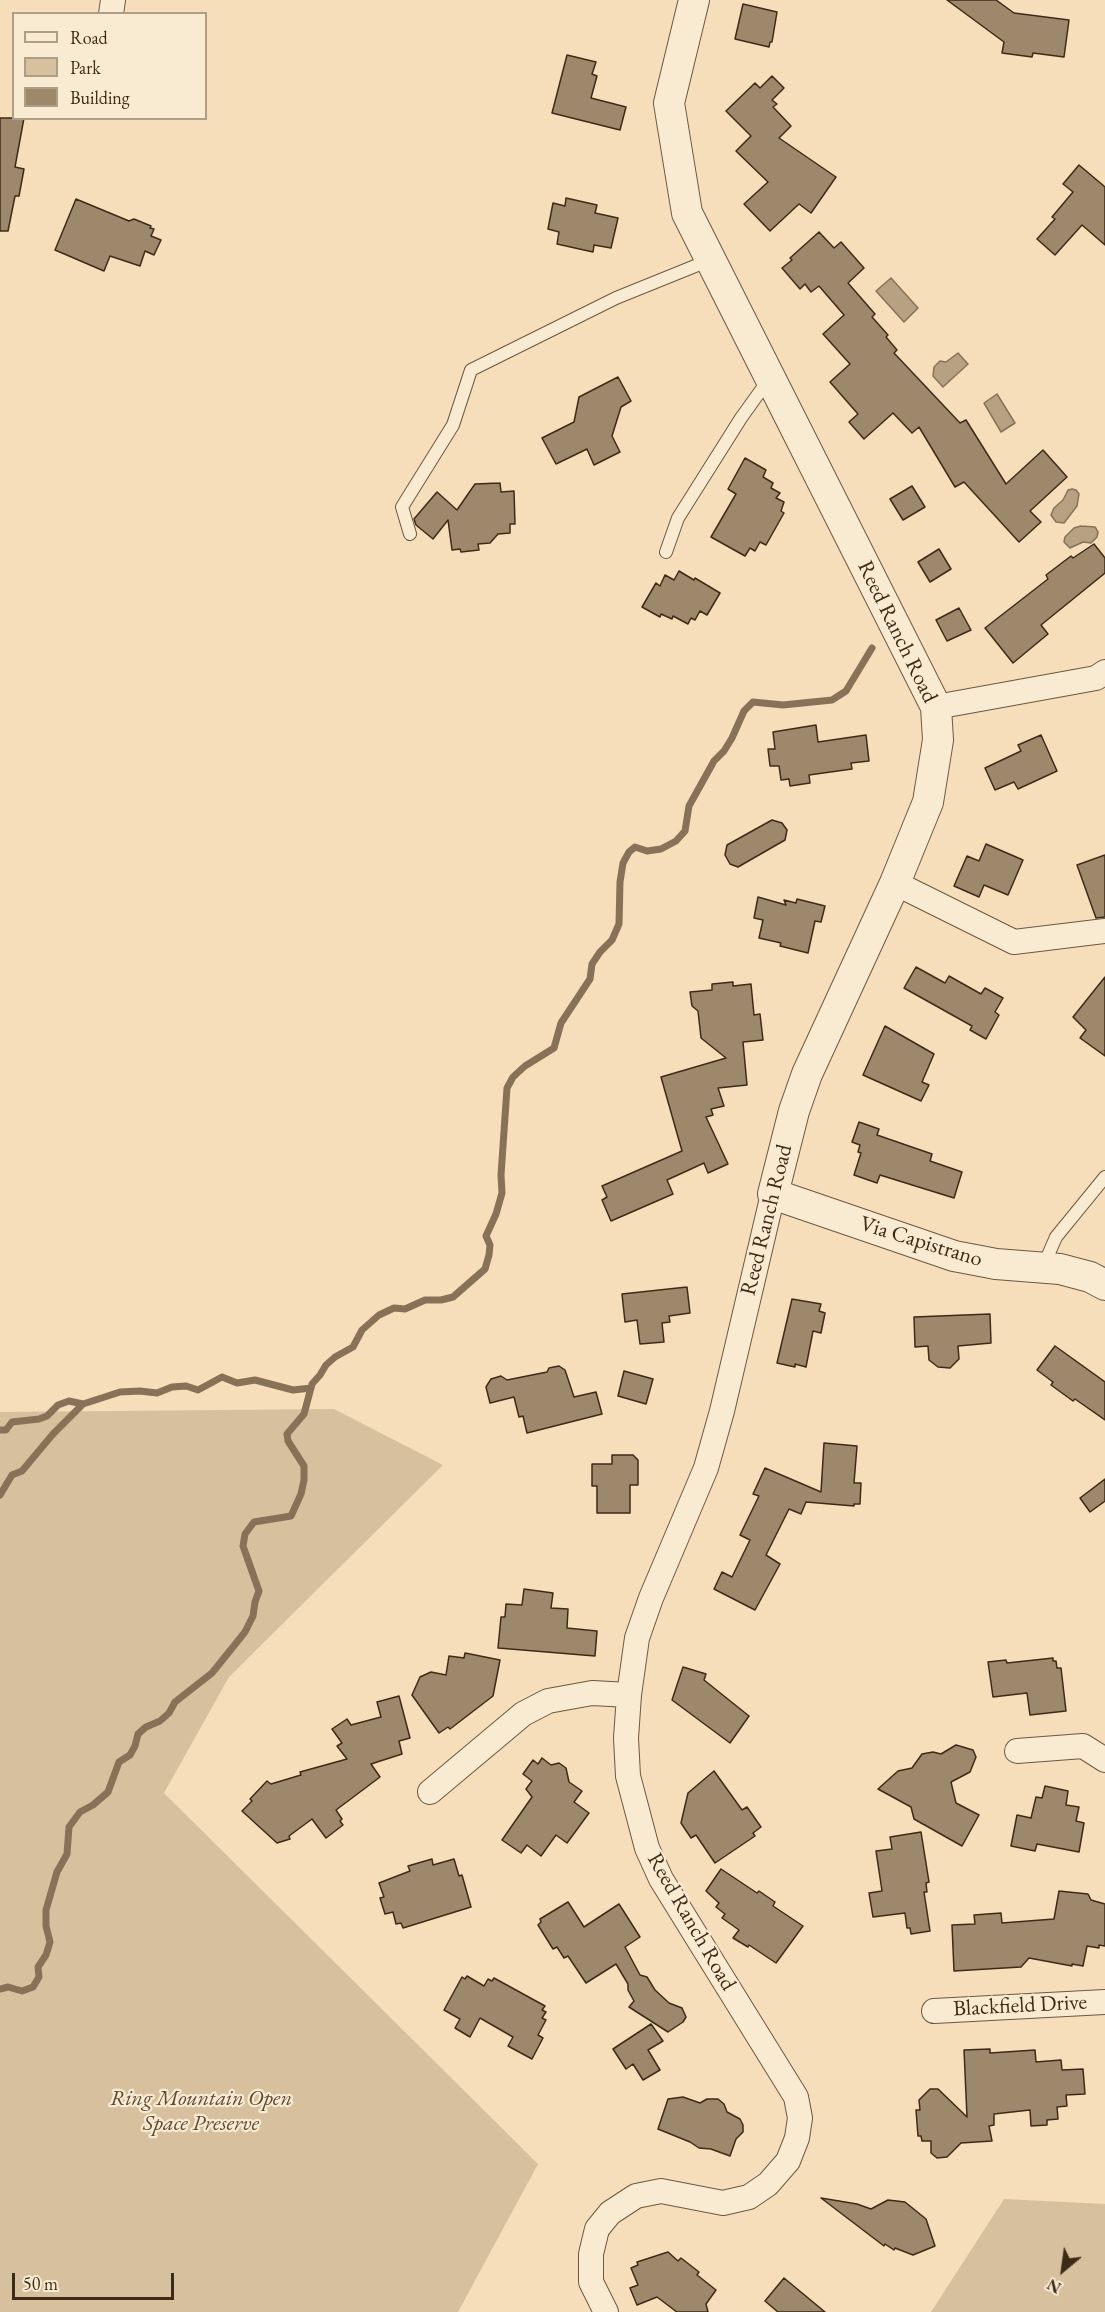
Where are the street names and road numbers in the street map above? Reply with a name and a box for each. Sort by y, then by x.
street label: Reed Ranch Road [851,557,943,707]
street label: Reed Ranch Road [735,1142,799,1298]
street label: Via Capistrano [857,1211,985,1273]
street label: Reed Ranch Road [641,1848,741,1996]
street label: Blackfield Drive [952,1989,1088,2023]

